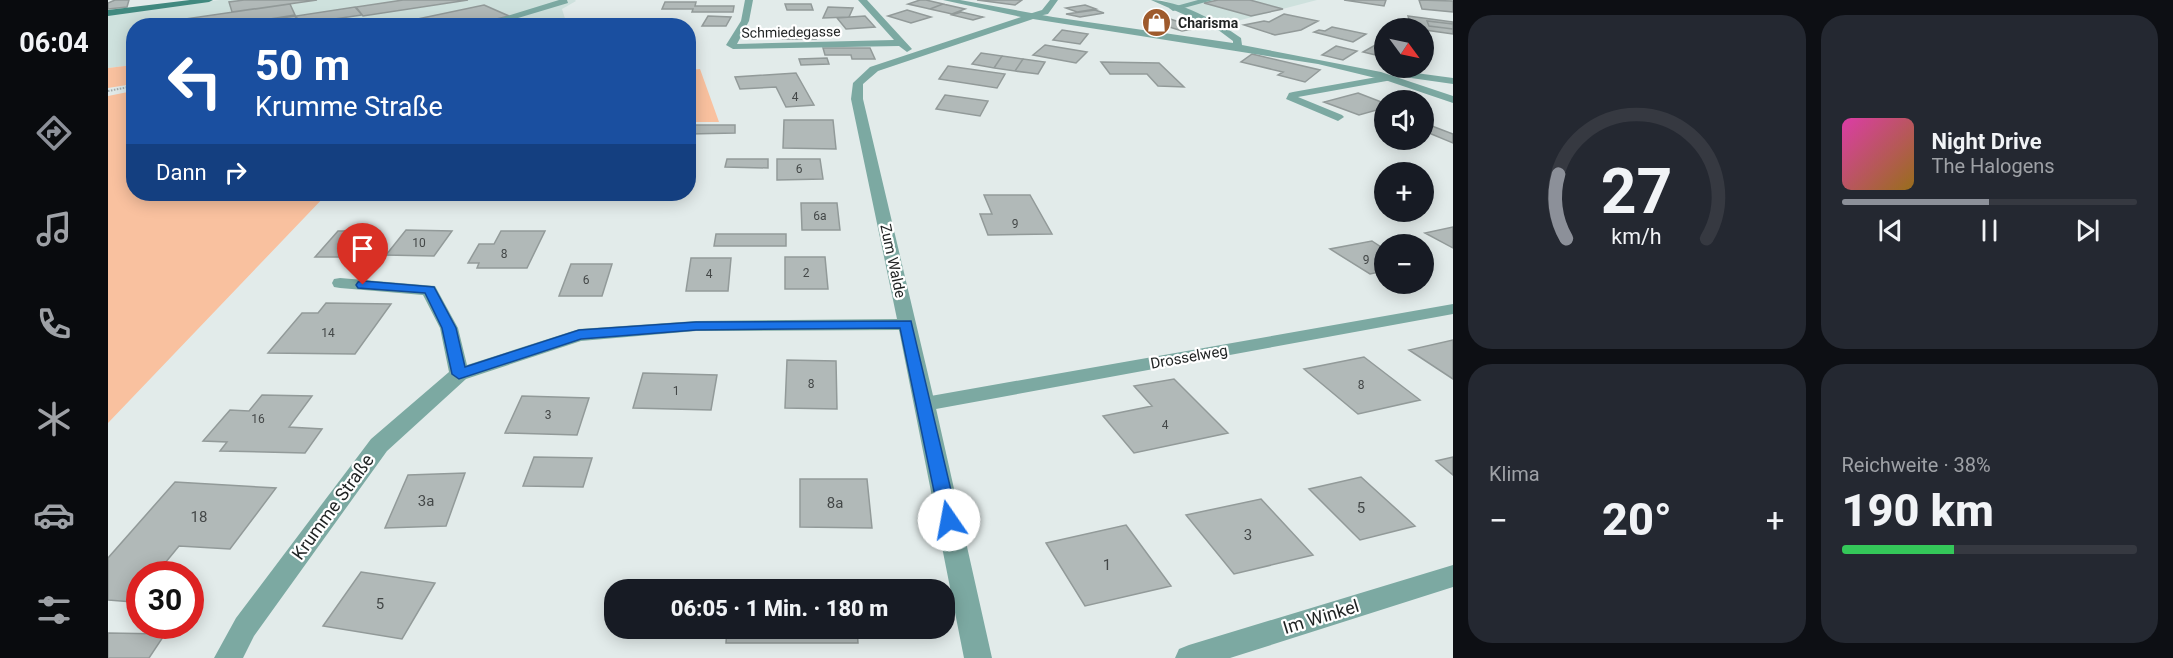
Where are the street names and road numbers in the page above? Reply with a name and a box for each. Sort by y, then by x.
street label: Schmiedegasse [741,23,841,41]
street label: Zum Walde [876,222,910,300]
street label: Drosselweg [1149,341,1229,373]
street label: Krumme Straße [287,450,378,564]
street label: Im Winkel [1280,595,1361,638]

